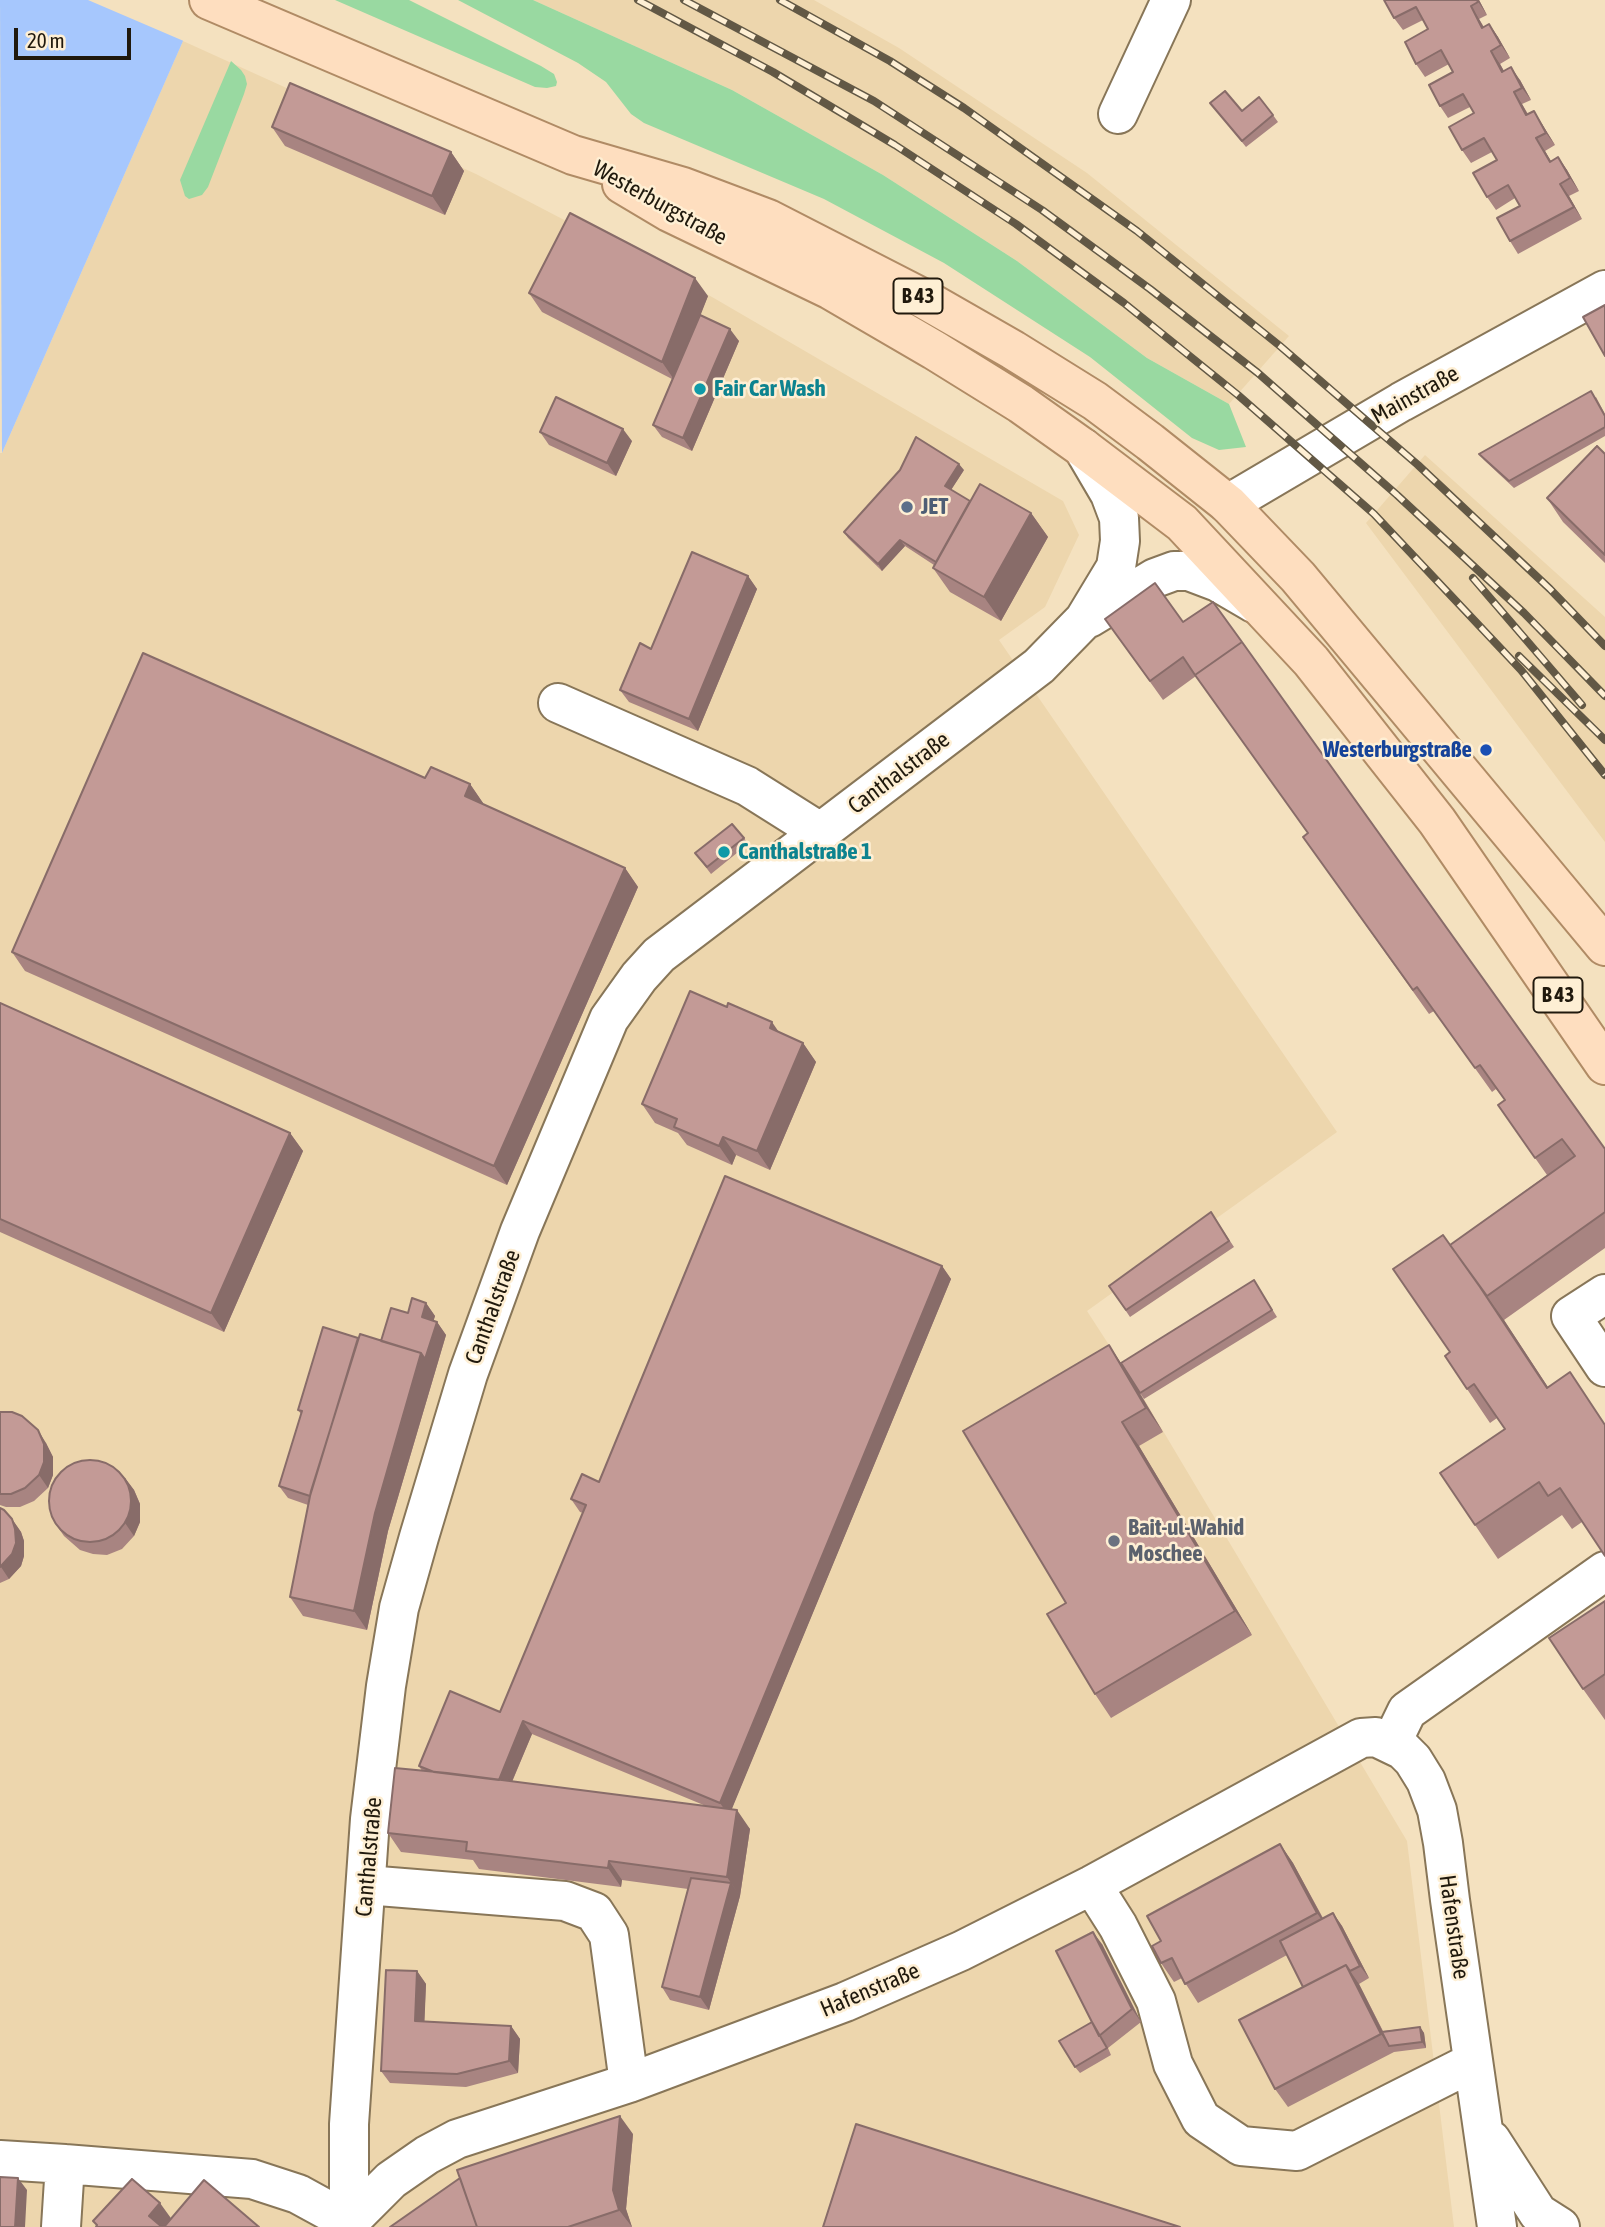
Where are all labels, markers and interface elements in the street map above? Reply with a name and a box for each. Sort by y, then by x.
scale bar [18,14,135,58]
text: 20 m [27,28,65,52]
street label: Westerburgstraße [588,155,732,251]
road number: B 43 [894,278,942,314]
street label: Mainstraße [1367,360,1463,430]
place label: Fair Car Wash [714,375,826,403]
marker: Fair Car Wash [692,381,708,397]
place label: JET [921,493,948,521]
marker: JET [899,499,915,515]
street label: Canthalstraße [843,726,955,820]
place label: Westerburgstraße [1323,736,1472,764]
marker: Westerburgstraße [1478,742,1494,758]
place label: Canthalstraße 1 [738,838,872,866]
marker: Canthalstraße 1 [716,844,732,860]
road number: B 43 [1534,978,1582,1012]
street label: Canthalstraße [460,1246,526,1368]
place label: Bait-ul-Wahid Moschee [1128,1514,1244,1568]
marker: Bait-ul-Wahid Moschee [1106,1533,1122,1549]
street label: Canthalstraße [350,1796,388,1918]
street label: Hafenstraße [1433,1873,1475,1981]
street label: Hafenstraße [816,1957,924,2023]

